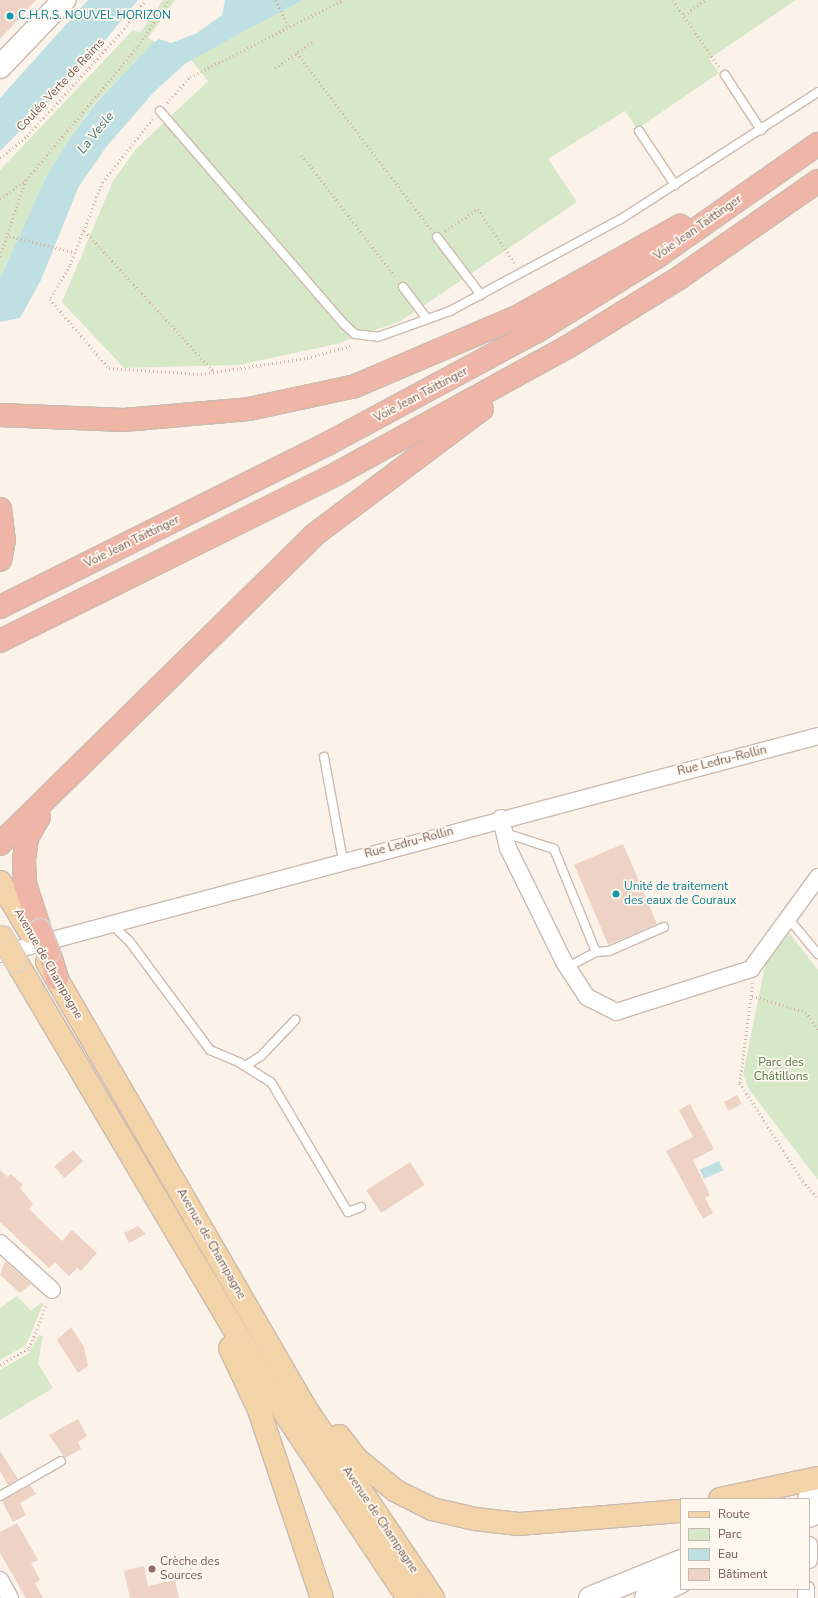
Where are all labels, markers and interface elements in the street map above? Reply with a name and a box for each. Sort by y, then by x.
place label: C.H.R.S. NOUVEL HORIZON [18,9,171,23]
marker: C.H.R.S. NOUVEL HORIZON [5,11,15,21]
street label: Coulée Verte de Reims [14,35,108,135]
water label: La Vesle [74,109,118,157]
street label: Voie Jean Taittinger [651,192,745,264]
street label: Voie Jean Taittinger [372,364,470,426]
street label: Voie Jean Taittinger [82,513,182,571]
street label: Rue Ledru-Rollin [676,743,768,779]
street label: Rue Ledru-Rollin [363,824,455,862]
place label: Unité de traitement des eaux de Couraux [624,880,736,908]
marker: Unité de traitement des eaux de Couraux [611,889,621,899]
street label: Avenue de Champagne [10,906,86,1022]
park label: Parc des Châtillons [754,1056,808,1084]
street label: Avenue de Champagne [173,1186,249,1302]
street label: Avenue de Champagne [339,1464,421,1576]
legend [680,1498,810,1590]
text: Route [718,1506,750,1522]
text: Parc [718,1526,741,1542]
text: Eau [718,1546,738,1562]
place label: Crèche des Sources [160,1555,220,1583]
marker: Crèche des Sources [147,1564,157,1574]
text: Bâtiment [718,1566,767,1582]

